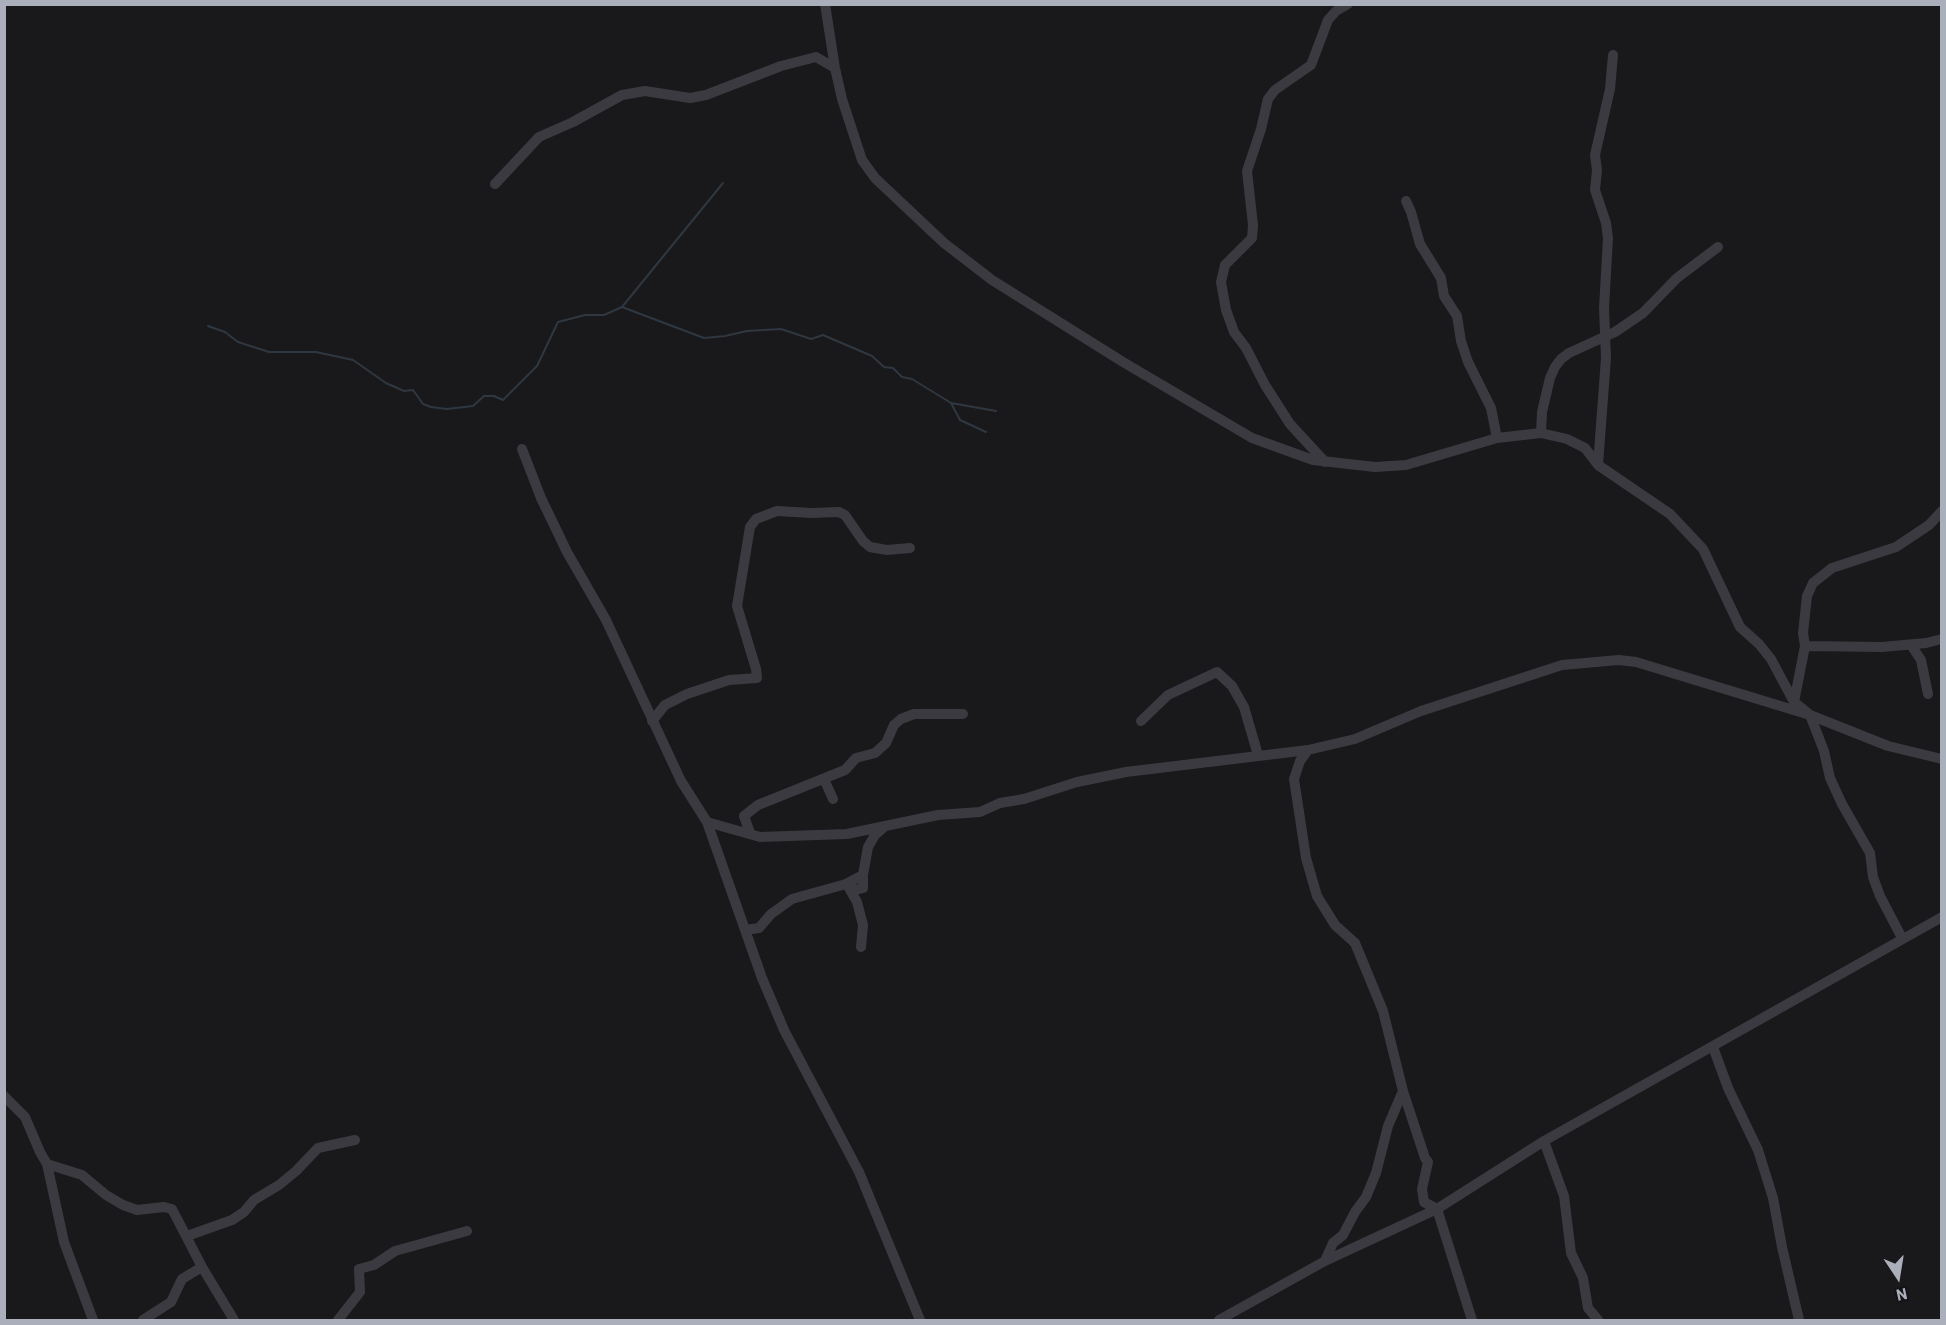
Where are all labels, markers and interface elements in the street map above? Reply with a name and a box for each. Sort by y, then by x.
north arrow [1868,1247,1928,1307]
text: N [1895,1285,1909,1305]

